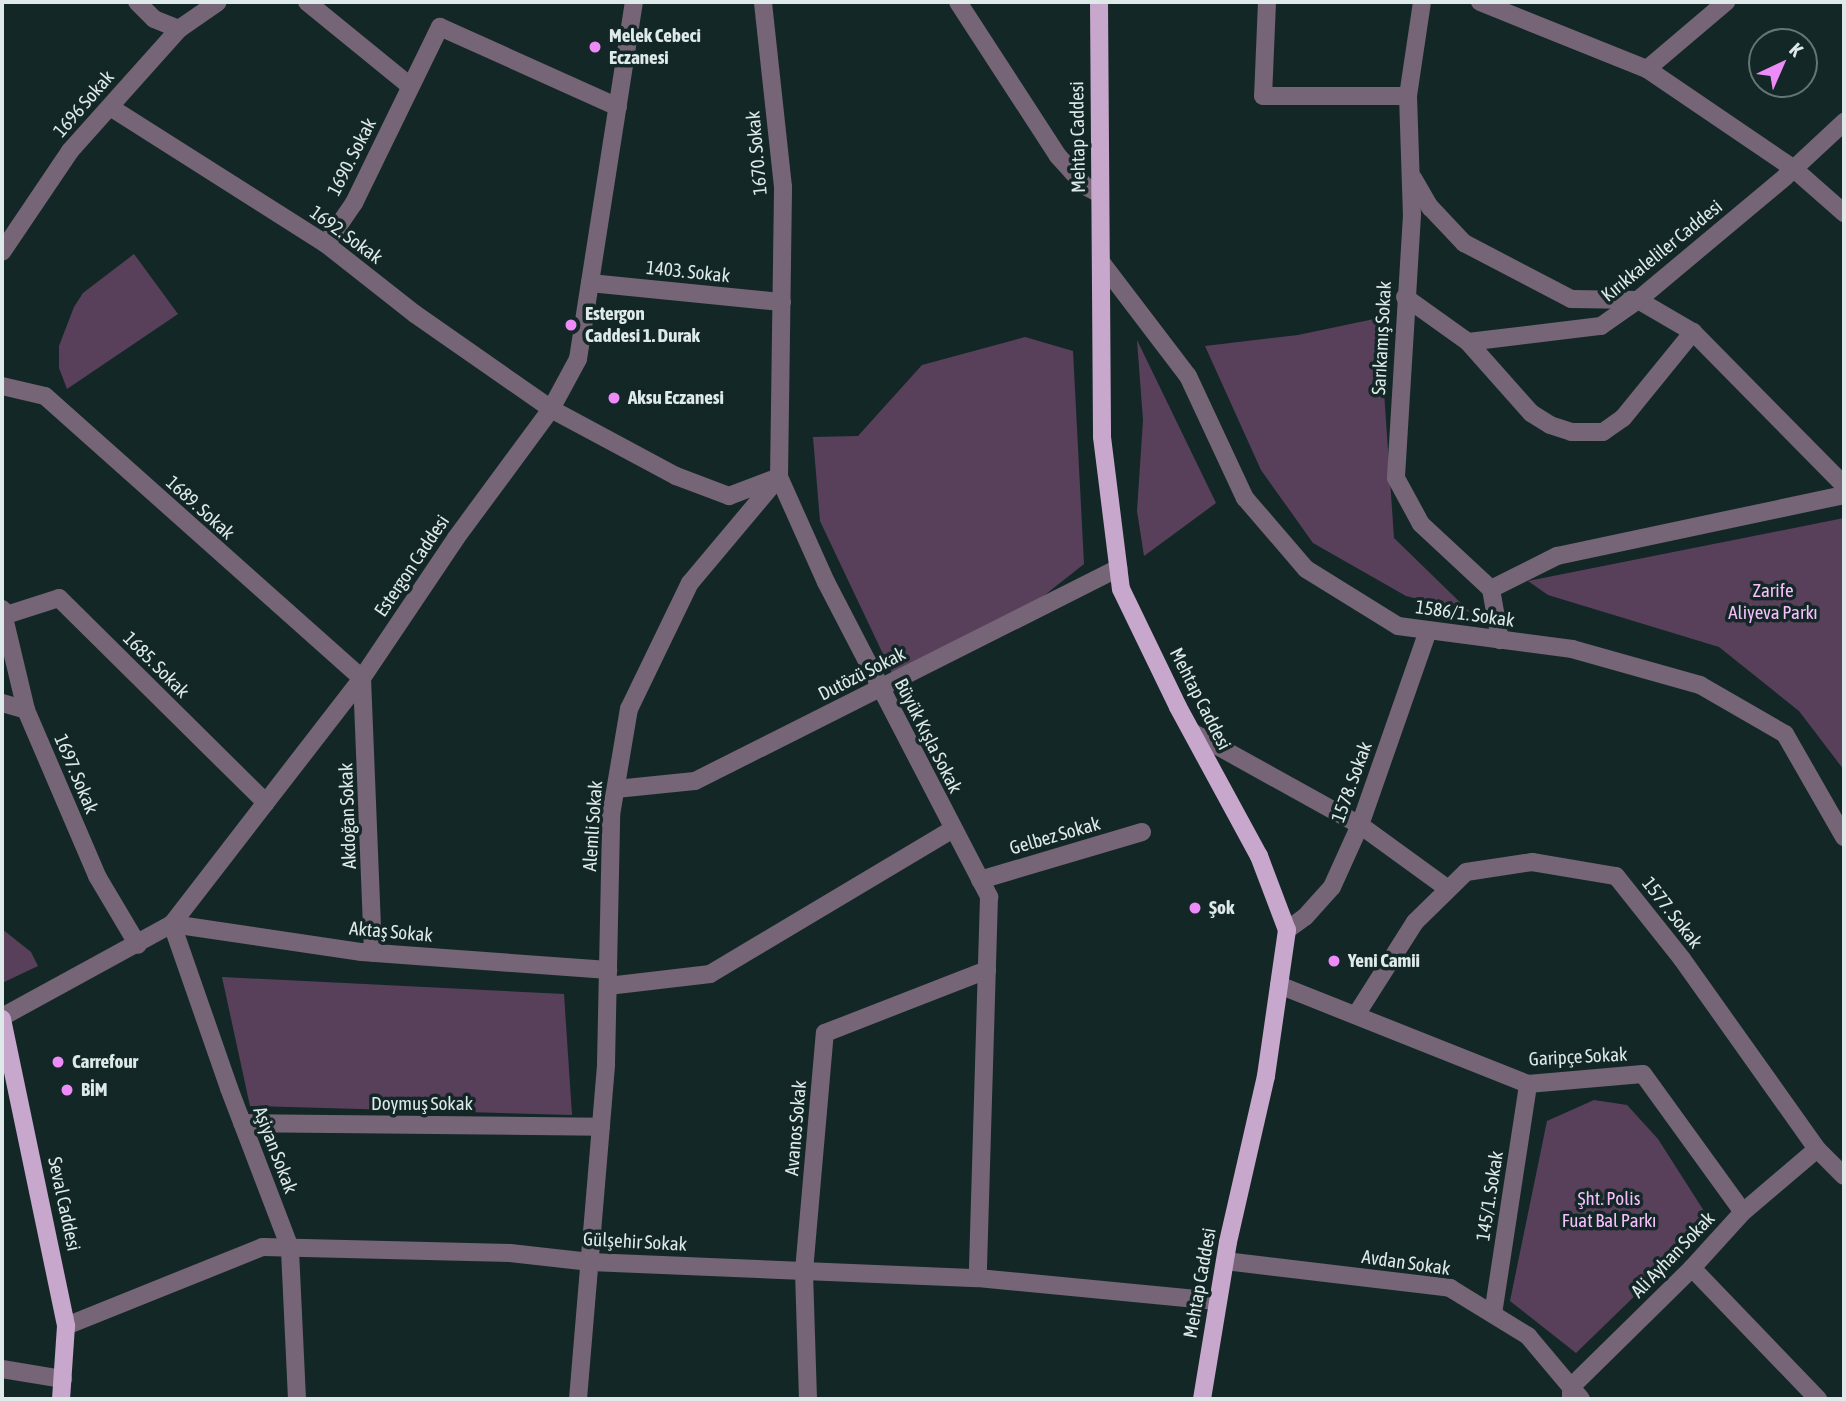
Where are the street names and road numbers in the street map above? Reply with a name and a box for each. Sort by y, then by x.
street label: 1696 Sokak [49,66,119,142]
street label: Mehtap Caddesi [1066,81,1090,193]
street label: 1670. Sokak [742,110,772,196]
street label: 1690. Sokak [323,114,381,200]
street label: Kırıkkaleliler Caddesi [1597,195,1727,307]
street label: 1692. Sokak [305,201,387,269]
street label: 1403. Sokak [645,256,731,288]
street label: Sarıkamış Sokak [1368,281,1396,395]
street label: 1689. Sokak [161,471,239,545]
street label: Estergon Caddesi [370,511,454,621]
street label: 1586/1. Sokak [1414,596,1516,632]
street label: 1685. Sokak [118,627,194,703]
street label: Dutözü Sokak [815,642,909,706]
street label: Mehtap Caddesi [1165,644,1235,754]
street label: Büyük Kışla Sokak [889,675,967,797]
street label: 1697. Sokak [49,731,103,817]
street label: 1578. Sokak [1327,739,1377,825]
street label: Akdoğan Sokak [335,763,361,869]
street label: Alemli Sokak [578,780,608,872]
street label: Gelbez Sokak [1007,812,1103,860]
street label: 1577. Sokak [1637,873,1707,953]
street label: Aktaş Sokak [348,917,434,947]
street label: Garipçe Sokak [1528,1043,1628,1071]
street label: Avanos Sokak [780,1079,812,1177]
street label: Doymuş Sokak [371,1093,473,1115]
street label: Aşiyan Sokak [248,1103,302,1197]
street label: 145/1. Sokak [1472,1149,1508,1243]
street label: Seval Caddesi [43,1155,85,1253]
street label: Ali Ayhan Sokak [1626,1207,1720,1303]
street label: Mehtap Caddesi [1179,1226,1221,1340]
street label: Gülşehir Sokak [583,1228,687,1256]
street label: Avdan Sokak [1360,1246,1452,1280]

